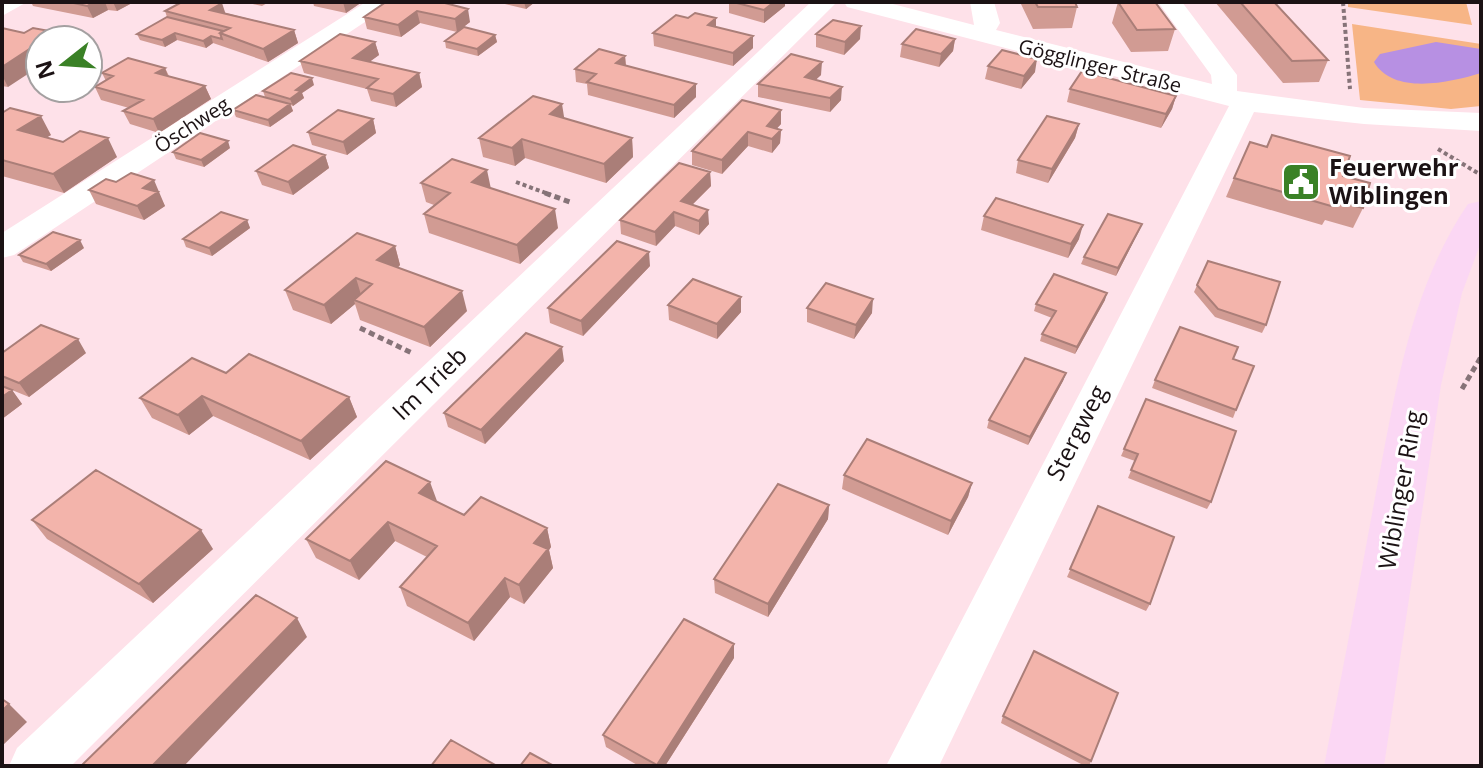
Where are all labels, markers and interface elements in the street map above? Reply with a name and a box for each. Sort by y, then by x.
north arrow [24,24,104,104]
street label: Gögglinger Straße [1016,32,1184,99]
text: N [27,57,61,83]
street label: Öschweg [149,90,235,159]
place label: Feuerwehr Wiblingen [1329,150,1459,211]
public building icon: Feuerwehr Wiblingen [1280,161,1322,203]
street label: Im Trieb [384,339,474,427]
street label: Stergweg [1038,379,1114,486]
street label: Wiblinger Ring [1369,408,1430,572]

